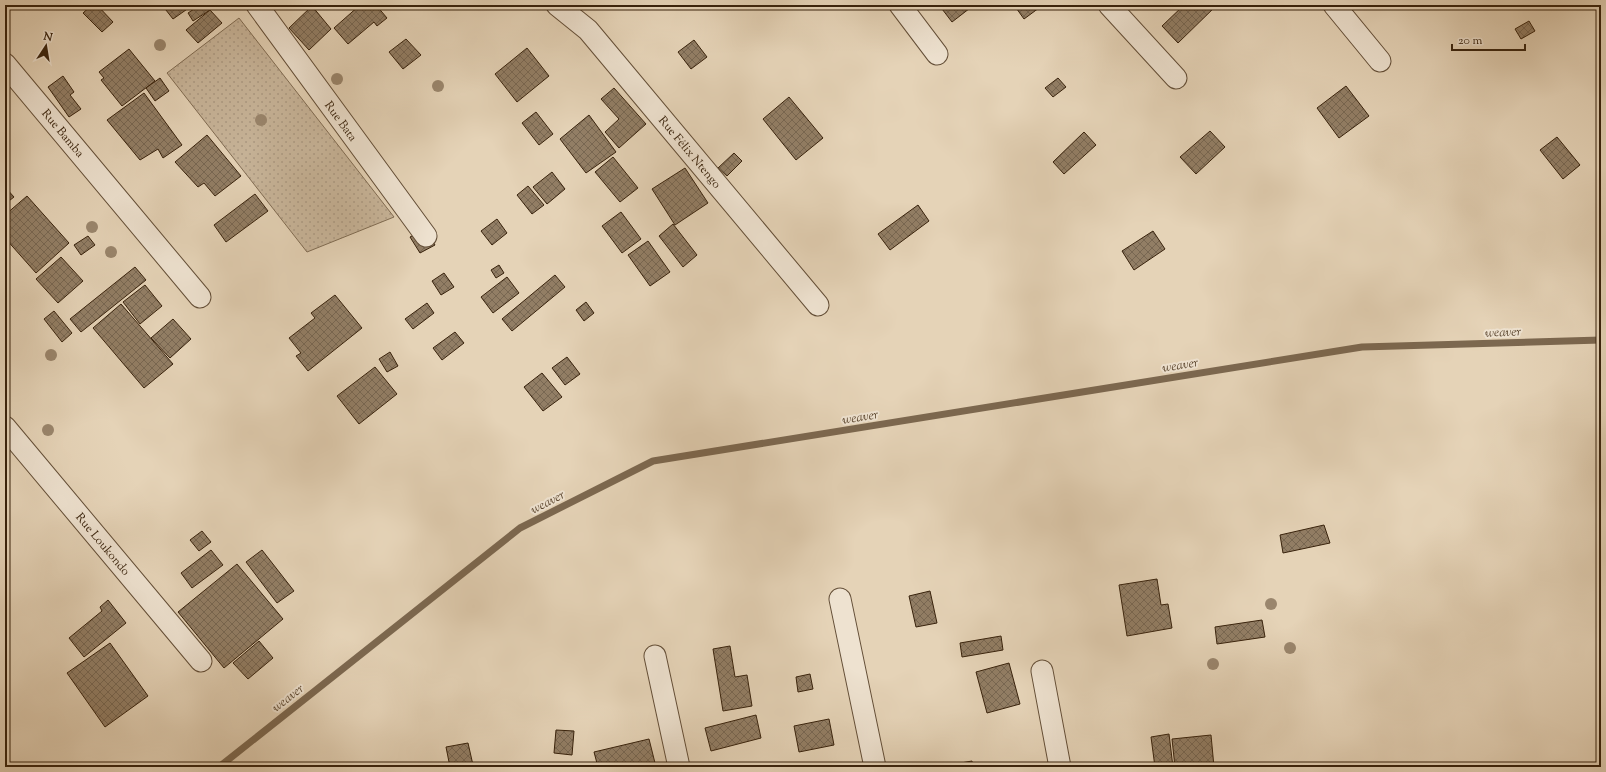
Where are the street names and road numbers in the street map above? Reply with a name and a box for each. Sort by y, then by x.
street label: Rue Bata [319,98,361,146]
street label: Rue Bamba [37,106,88,162]
street label: Rue Félix Ntengo [653,112,725,193]
street label: Rue Loukondo [71,509,134,580]

